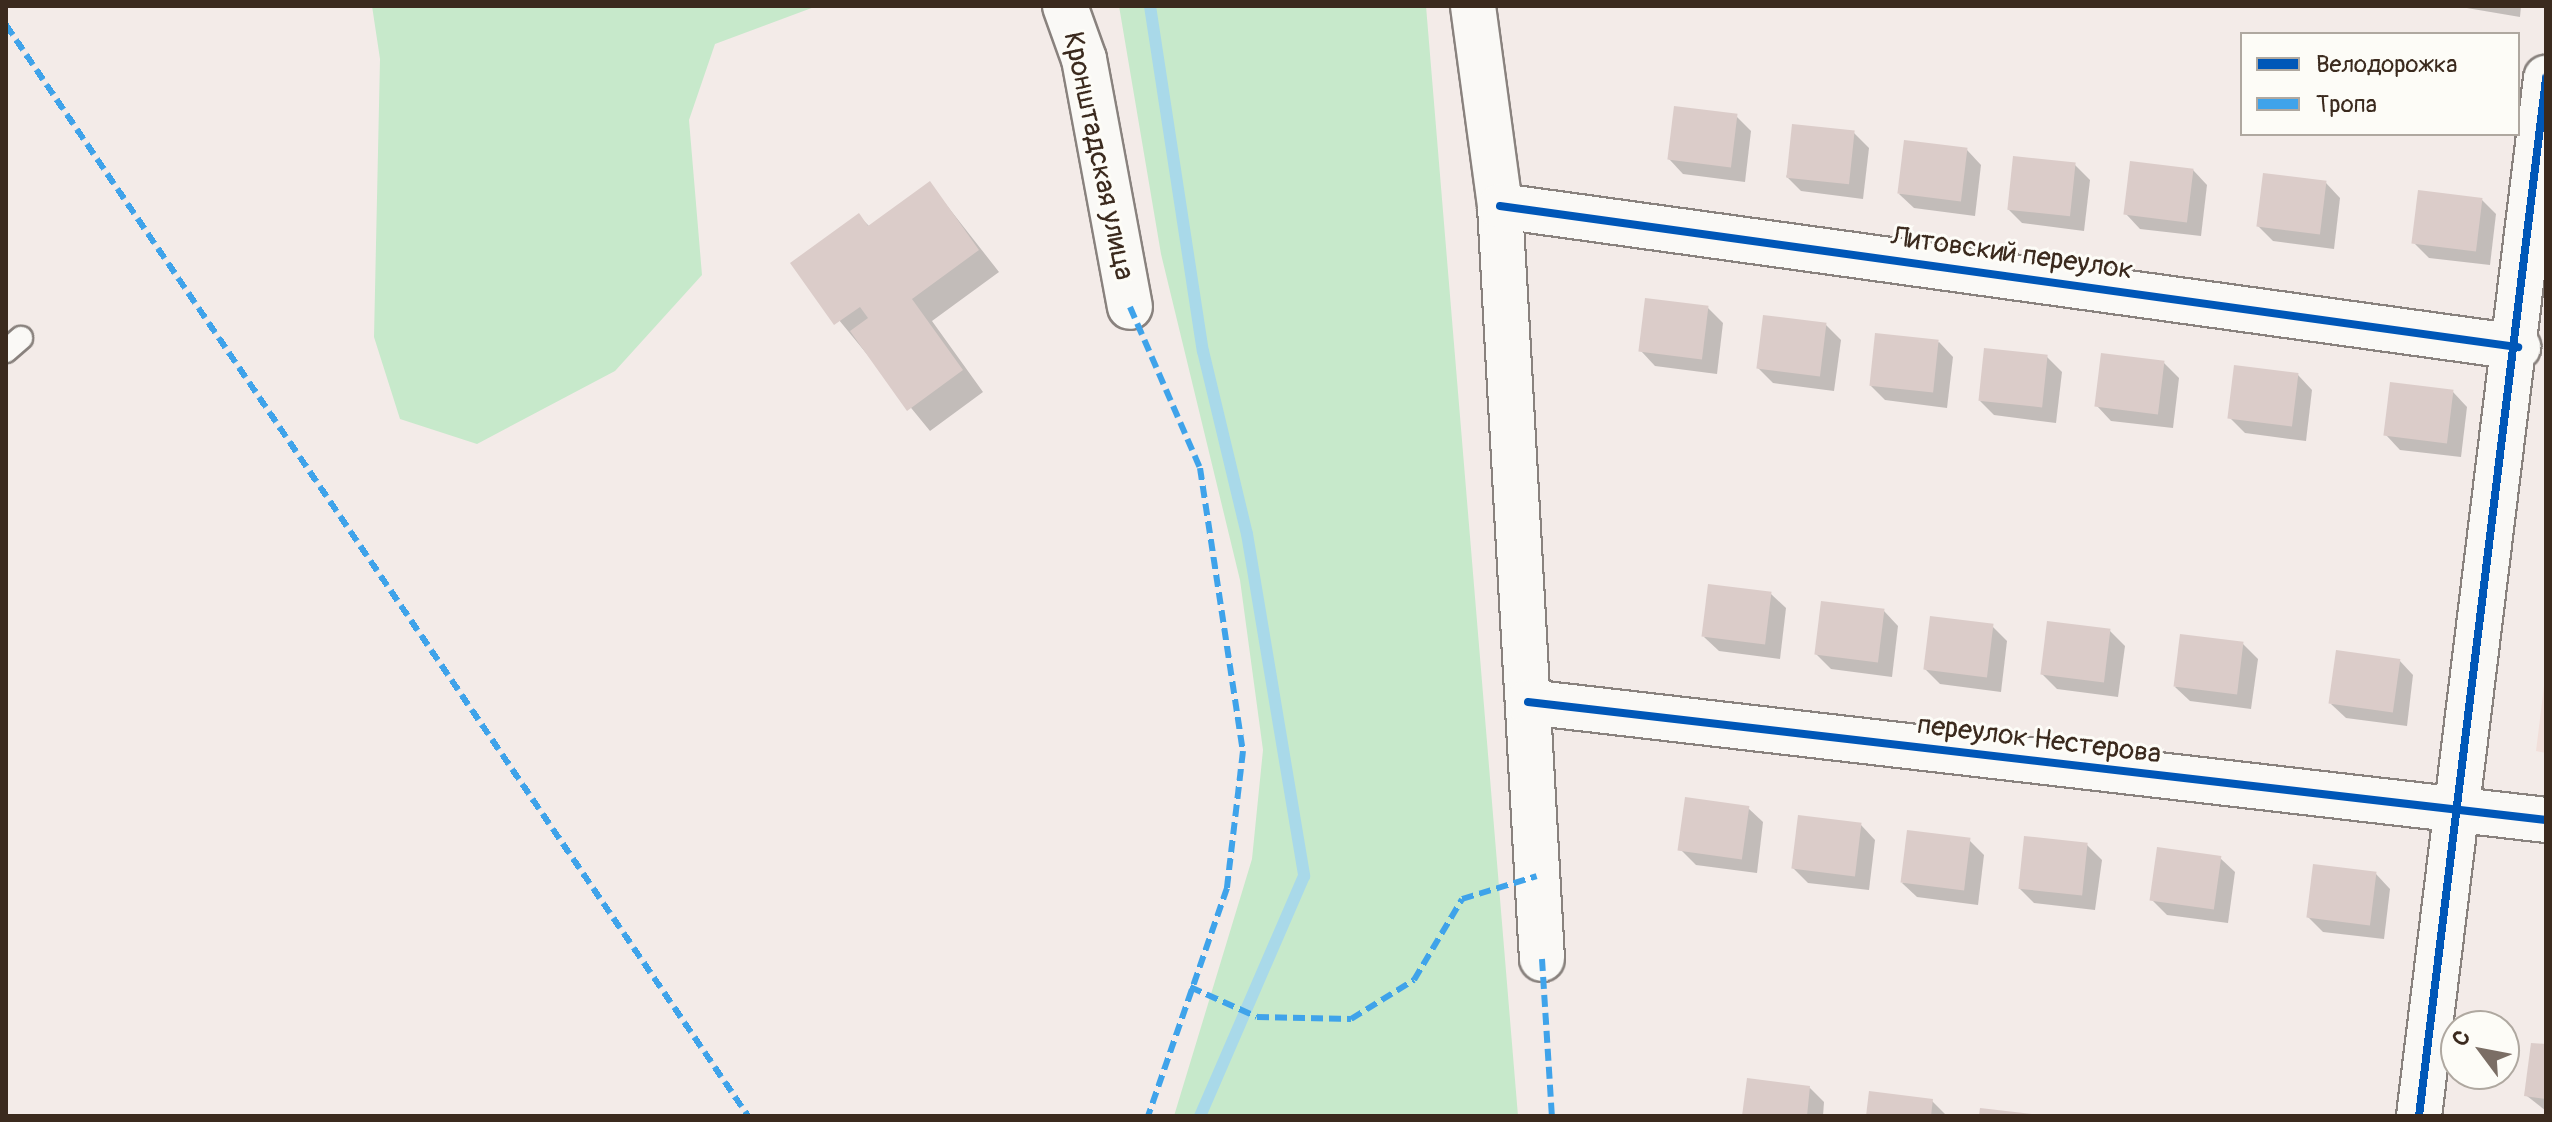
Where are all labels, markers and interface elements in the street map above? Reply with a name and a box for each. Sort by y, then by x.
street label: Кронштадская улица [1055,29,1141,283]
legend [2240,32,2520,136]
text: Велодорожка [2316,50,2457,79]
text: Тропа [2316,90,2377,119]
street label: Литовский переулок [1889,220,2135,288]
street label: переулок Нестерова [1915,708,2163,772]
north arrow [2440,1010,2520,1090]
text: С [2446,1025,2477,1052]

